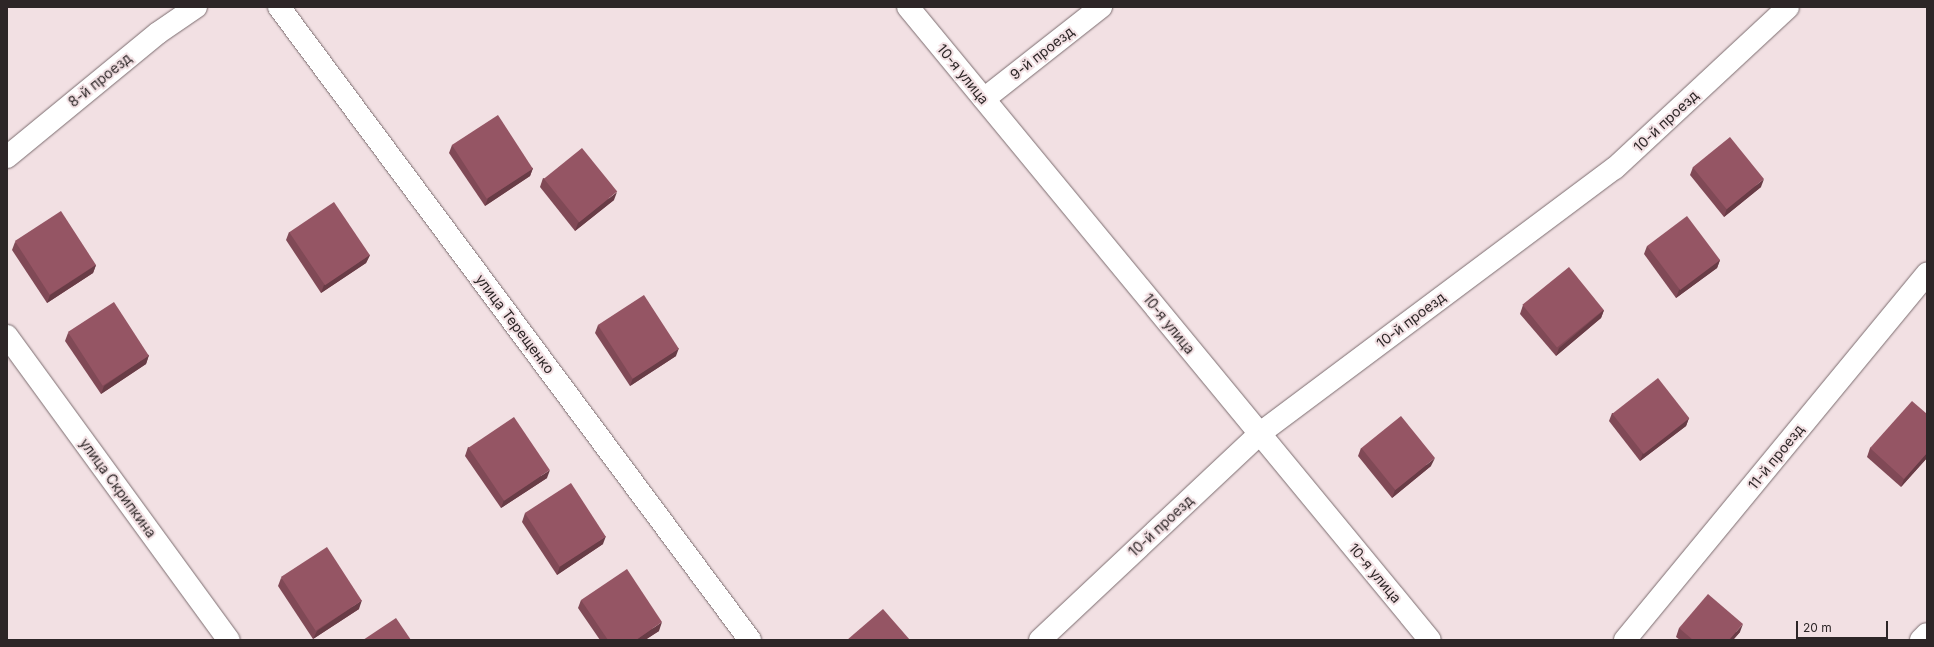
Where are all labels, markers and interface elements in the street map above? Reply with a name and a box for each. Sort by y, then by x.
street label: 9-й проезд [1007,23,1077,83]
street label: 10-я улица [934,41,992,107]
street label: 8-й проезд [65,49,135,111]
street label: 10-й проезд [1630,87,1702,155]
street label: улица Терещенко [472,271,558,377]
street label: 10-й проезд [1373,289,1449,351]
street label: 10-я улица [1140,291,1198,357]
street label: 11-й проезд [1745,421,1807,493]
street label: улица Скрипкина [76,435,160,541]
street label: 10-й проезд [1125,492,1197,560]
street label: 10-я улица [1345,540,1405,606]
scale bar [1798,613,1890,639]
text: 20 m [1803,620,1832,635]

